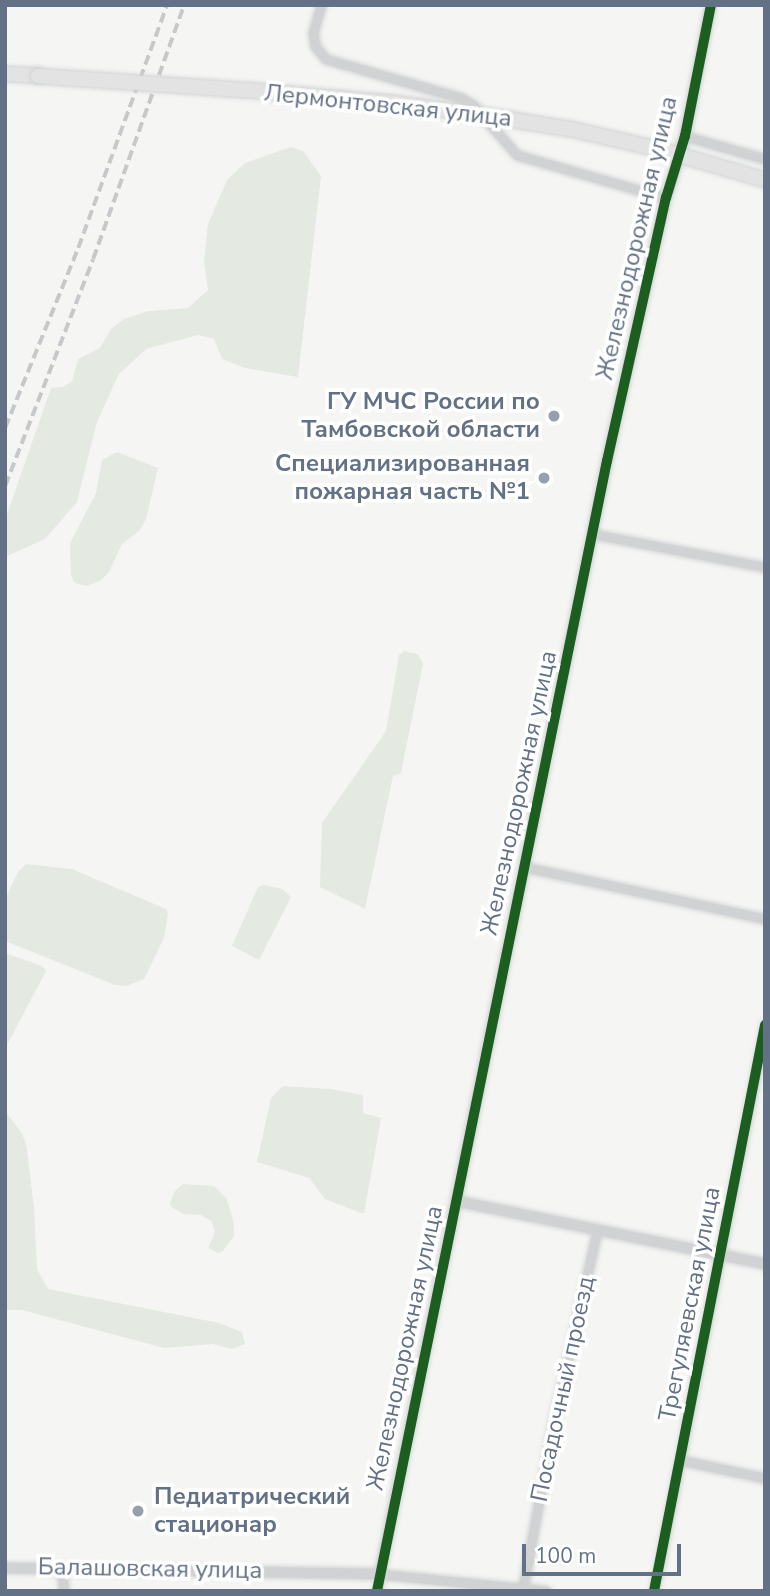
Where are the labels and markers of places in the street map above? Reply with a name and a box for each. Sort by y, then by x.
place label: ГУ МЧС России по Тамбовской области [302,388,540,444]
marker: ГУ МЧС России по Тамбовской области [546,408,562,424]
place label: Специализированная пожарная часть №1 [275,450,530,506]
marker: Специализированная пожарная часть №1 [536,470,552,486]
place label: Педиатрический стационар [154,1483,350,1539]
marker: Педиатрический стационар [128,1501,148,1521]

